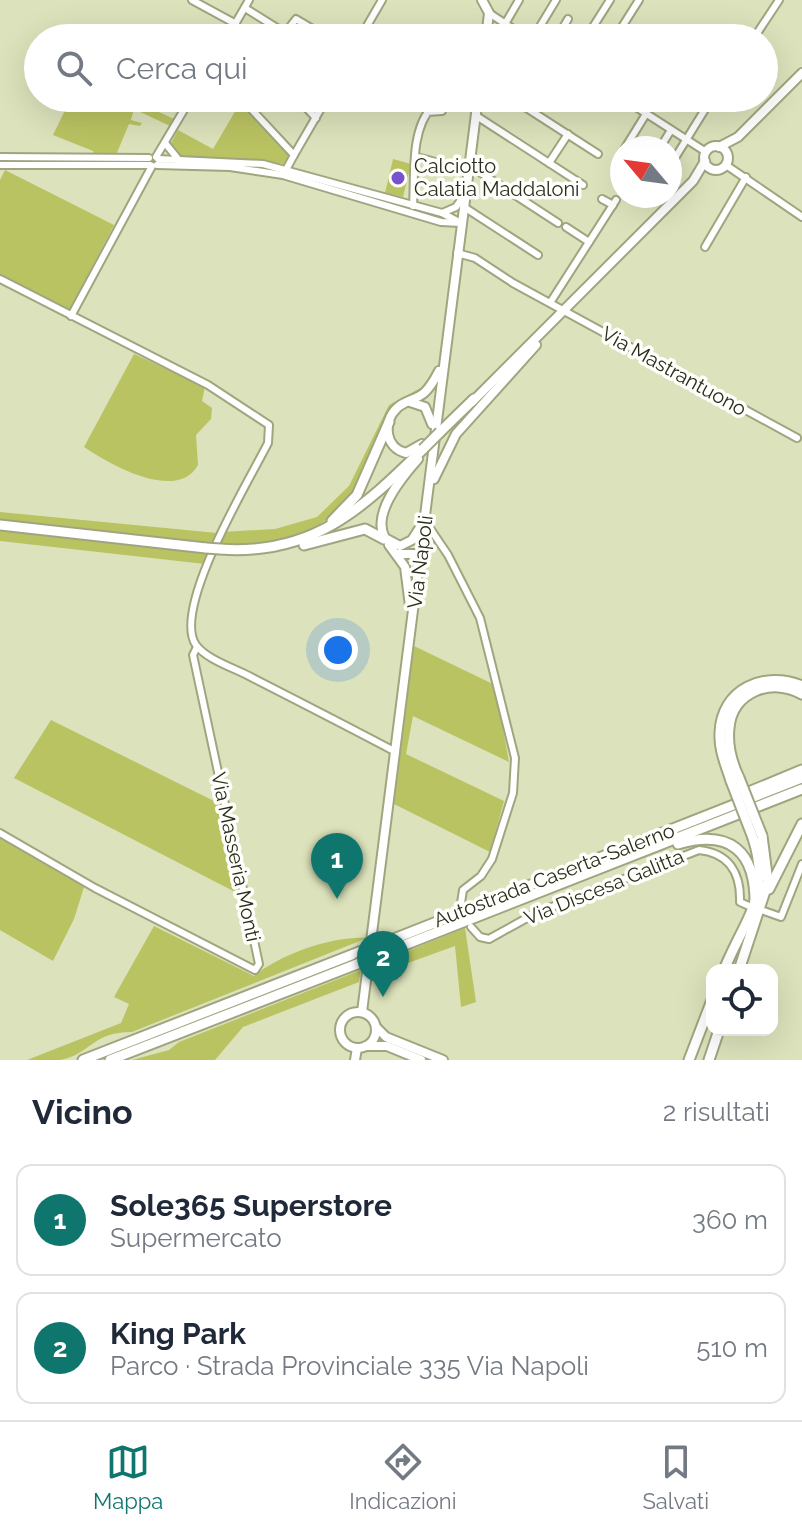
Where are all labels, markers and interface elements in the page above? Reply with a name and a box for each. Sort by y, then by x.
search box [24,24,778,112]
icon: search [52,46,96,90]
text: Cerca qui [116,51,248,86]
north arrow [610,136,682,208]
place label: Calciotto Calatia Maddaloni [414,154,579,201]
marker: Calciotto Calatia Maddaloni [389,169,407,187]
street label: Via Mastrantuono [597,321,751,421]
street label: Via Napoli [402,514,438,610]
your location [318,630,358,670]
street label: Via Masseria Monti [206,770,266,944]
street label: Autostrada Caserta-Salerno [430,818,678,932]
pin: 1 [311,833,363,899]
street label: Via Discesa Galitta [521,844,687,930]
pin: 2 [357,931,409,997]
map controls [706,964,778,1036]
button: locate [706,964,778,1036]
text: Vicino [32,1092,133,1132]
text: 2 risultati [663,1097,770,1127]
text: Sole365 Superstore [110,1188,392,1223]
text: 1 [54,1205,66,1235]
text: 360 m [692,1205,768,1235]
text: Supermercato [110,1223,282,1253]
text: King Park [110,1316,246,1351]
text: 2 [53,1333,67,1363]
text: 510 m [696,1333,768,1363]
text: Parco · Strada Provinciale 335 Via Napoli [110,1351,589,1381]
tab: Mappa [93,1440,163,1514]
tab: Indicazioni [349,1440,457,1514]
tab: Salvati [643,1440,709,1514]

